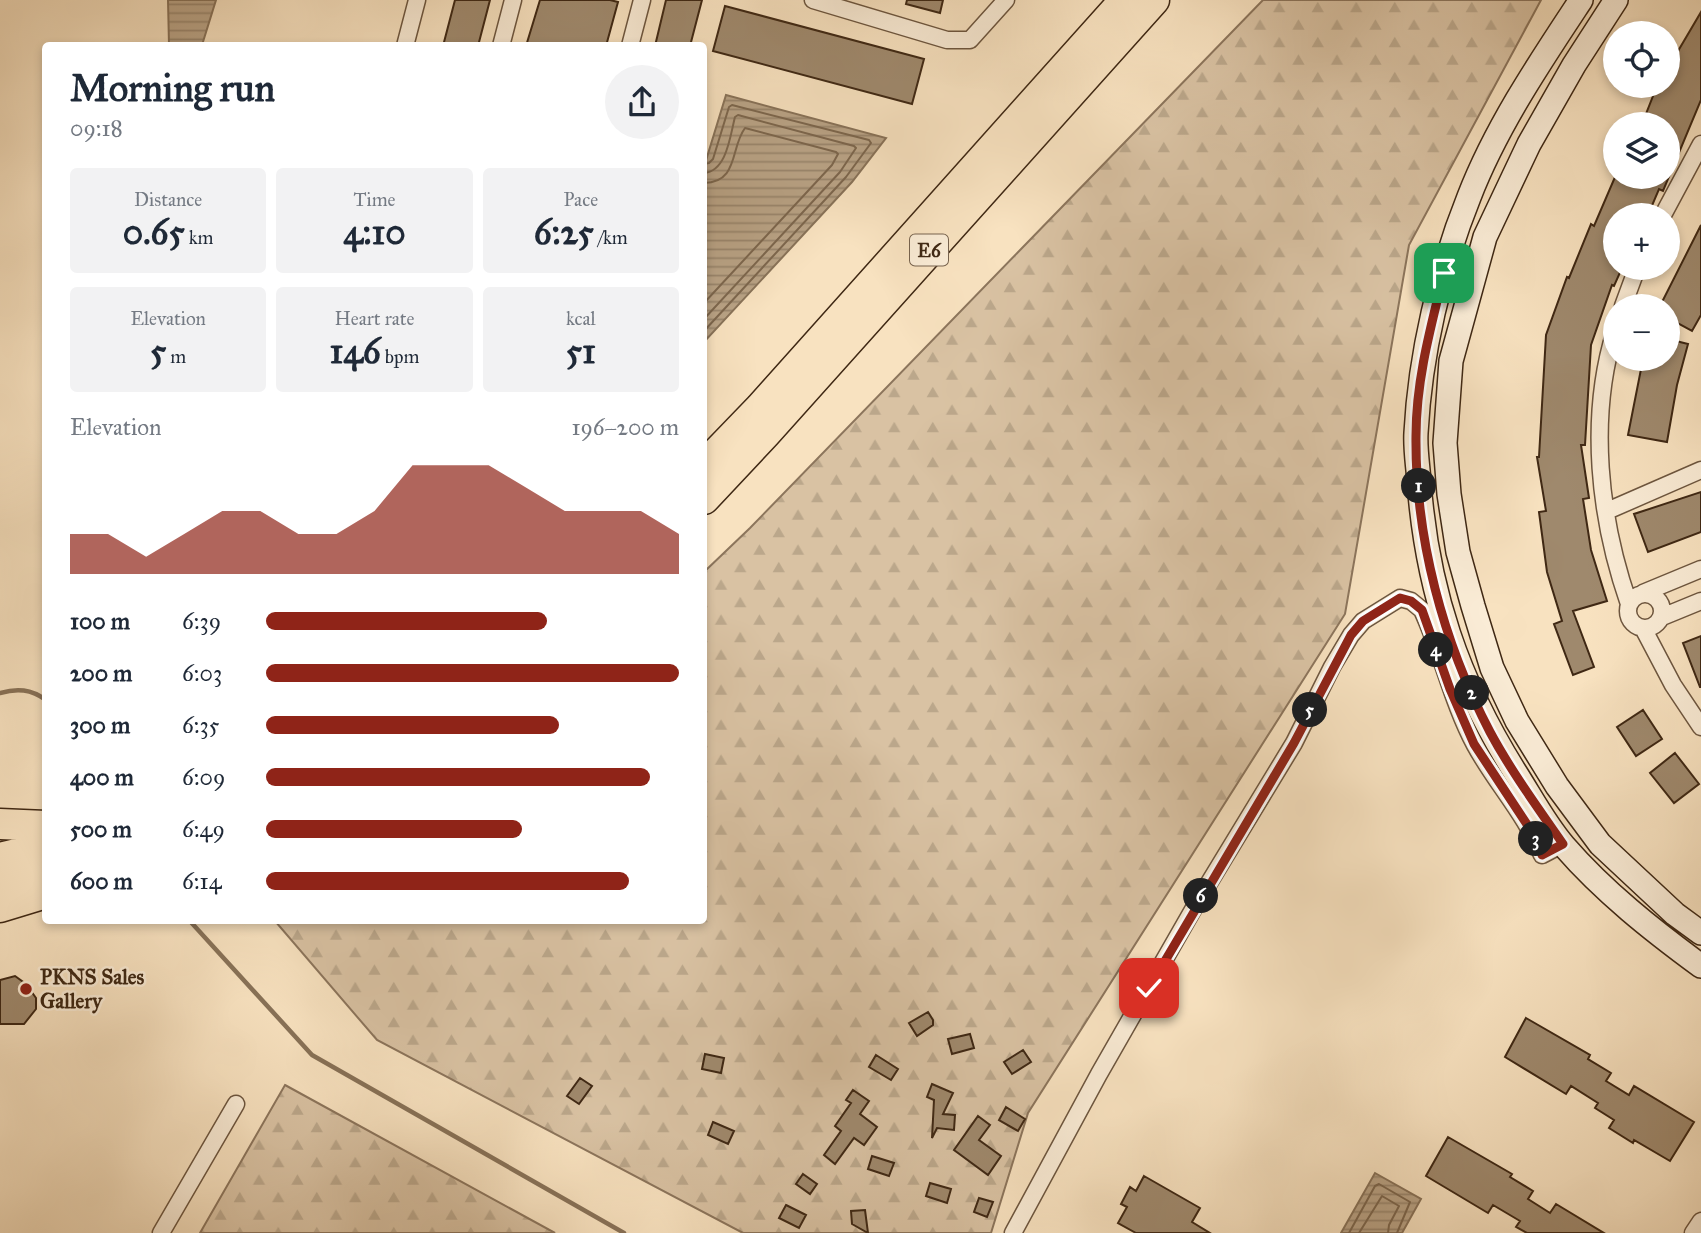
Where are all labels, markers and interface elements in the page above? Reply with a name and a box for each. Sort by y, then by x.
map controls [1603,21,1680,371]
button: locate [1603,21,1680,98]
text: Morning run [70,65,275,111]
button: share [605,65,679,139]
button: layers [1603,112,1680,189]
text: 09:18 [70,114,123,142]
text: Distance [134,188,202,211]
text: Time [353,188,396,211]
text: Pace [564,188,598,211]
button: + [1603,203,1680,280]
text: 0.65 [123,211,185,254]
text: 4:10 [343,211,406,254]
text: 6:25 [534,211,594,254]
text: km [185,226,214,249]
text: /km [594,226,628,249]
road number: E6 [910,234,948,266]
pin [1414,243,1474,303]
icon: arrive [1425,254,1463,292]
button: − [1603,294,1680,371]
text: Elevation [130,307,206,330]
text: Heart rate [335,307,414,330]
text: kcal [566,307,596,330]
text: 5 [150,330,166,373]
text: 146 [329,330,381,373]
text: 51 [566,330,596,373]
text: m [166,345,186,368]
text: bpm [381,345,419,368]
text: Elevation [70,413,161,441]
text: 196–200 m [572,413,679,441]
pin: 1 [1402,468,1436,504]
text: 1 [1415,474,1422,497]
text: 100 m [70,607,130,635]
text: 6:39 [182,607,221,635]
pin: 4 [1418,632,1454,668]
text: 4 [1430,638,1441,661]
text: 200 m [70,659,132,687]
text: 6:03 [182,659,222,687]
pin: 2 [1454,676,1490,710]
text: 2 [1467,681,1476,704]
pin: 5 [1292,692,1328,728]
text: 5 [1305,698,1314,721]
text: 300 m [70,711,130,739]
text: 6:35 [182,711,219,739]
text: 400 m [70,763,134,791]
text: 6:09 [182,763,225,791]
text: 500 m [70,815,132,843]
text: 6:49 [182,815,225,843]
pin: 3 [1518,822,1554,856]
text: 3 [1532,827,1539,850]
text: 600 m [70,867,133,895]
text: 6:14 [182,867,222,895]
pin: 6 [1184,878,1218,914]
text: 6 [1196,884,1205,907]
pin [1119,958,1179,1018]
place label: PKNS Sales Gallery [40,964,144,1014]
icon: check [1130,969,1168,1007]
marker: PKNS Sales Gallery [18,981,34,997]

